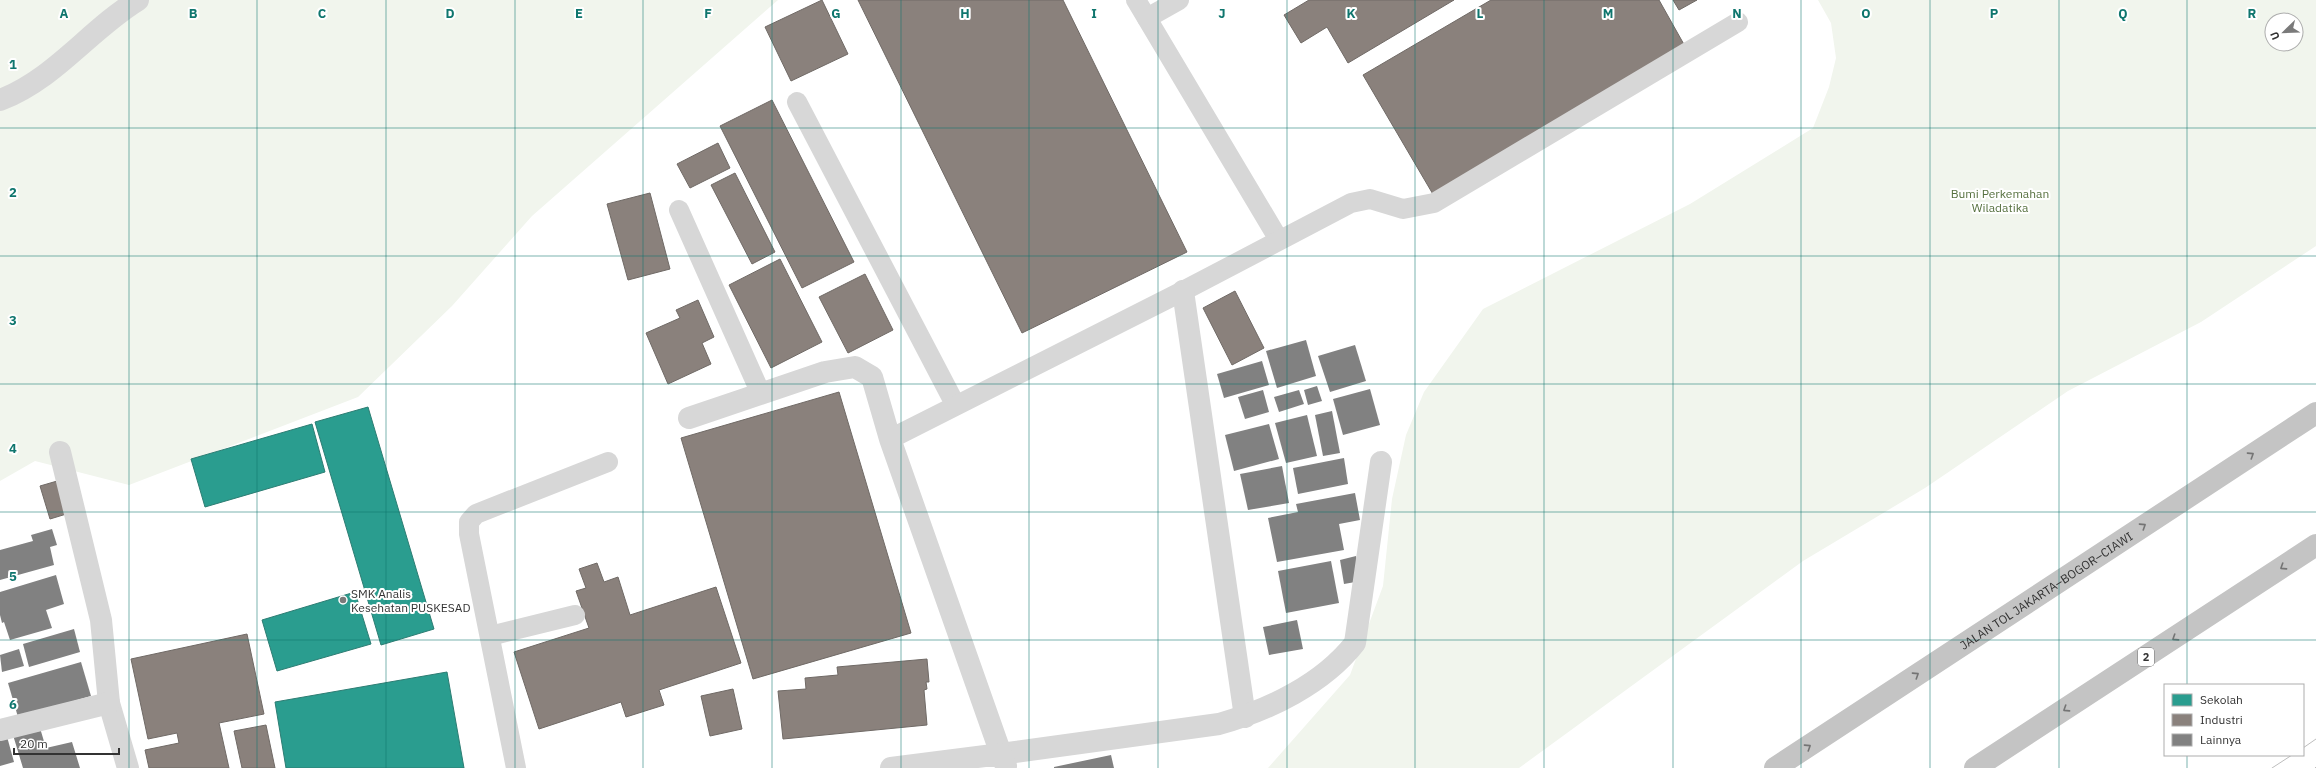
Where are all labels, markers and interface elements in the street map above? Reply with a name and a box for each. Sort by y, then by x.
text: A [60,5,69,22]
text: B [189,5,198,22]
text: C [318,5,327,22]
text: D [445,5,455,22]
text: E [575,5,583,22]
text: F [704,5,712,22]
text: G [831,5,841,22]
text: H [960,5,970,22]
text: I [1091,5,1097,22]
text: J [1218,5,1226,22]
text: K [1346,5,1356,22]
text: L [1477,5,1484,22]
text: M [1603,5,1613,22]
text: N [1732,5,1742,22]
text: O [1861,5,1871,22]
text: P [1990,5,1999,22]
text: Q [2118,5,2128,22]
text: R [2248,5,2257,22]
north arrow [2264,12,2304,52]
text: U [2267,30,2283,42]
text: 1 [9,56,17,73]
text: 2 [9,184,17,201]
park label: Bumi Perkemahan Wiladatika [1951,186,2049,215]
text: 3 [9,312,17,329]
text: 4 [9,440,17,457]
one-way arrow [2247,453,2254,460]
one-way arrow [2139,524,2146,531]
street label: JALAN TOL JAKARTA–BOGOR–CIAWI [1957,528,2135,652]
one-way arrow [2280,562,2287,570]
text: 5 [9,568,17,585]
place label: SMK Analis Kesehatan PUSKESAD [351,586,471,615]
marker: SMK Analis Kesehatan PUSKESAD [338,595,348,605]
one-way arrow [2172,633,2179,640]
road number: 2 [2138,648,2154,666]
one-way arrow [1912,673,1919,680]
legend [2164,684,2304,756]
text: Sekolah [2200,692,2243,707]
text: 6 [9,696,17,713]
one-way arrow [2063,704,2070,712]
text: Industri [2200,712,2243,727]
scale bar [14,730,119,756]
text: Lainnya [2200,732,2242,747]
text: 20 m [20,736,48,751]
one-way arrow [1804,744,1811,751]

